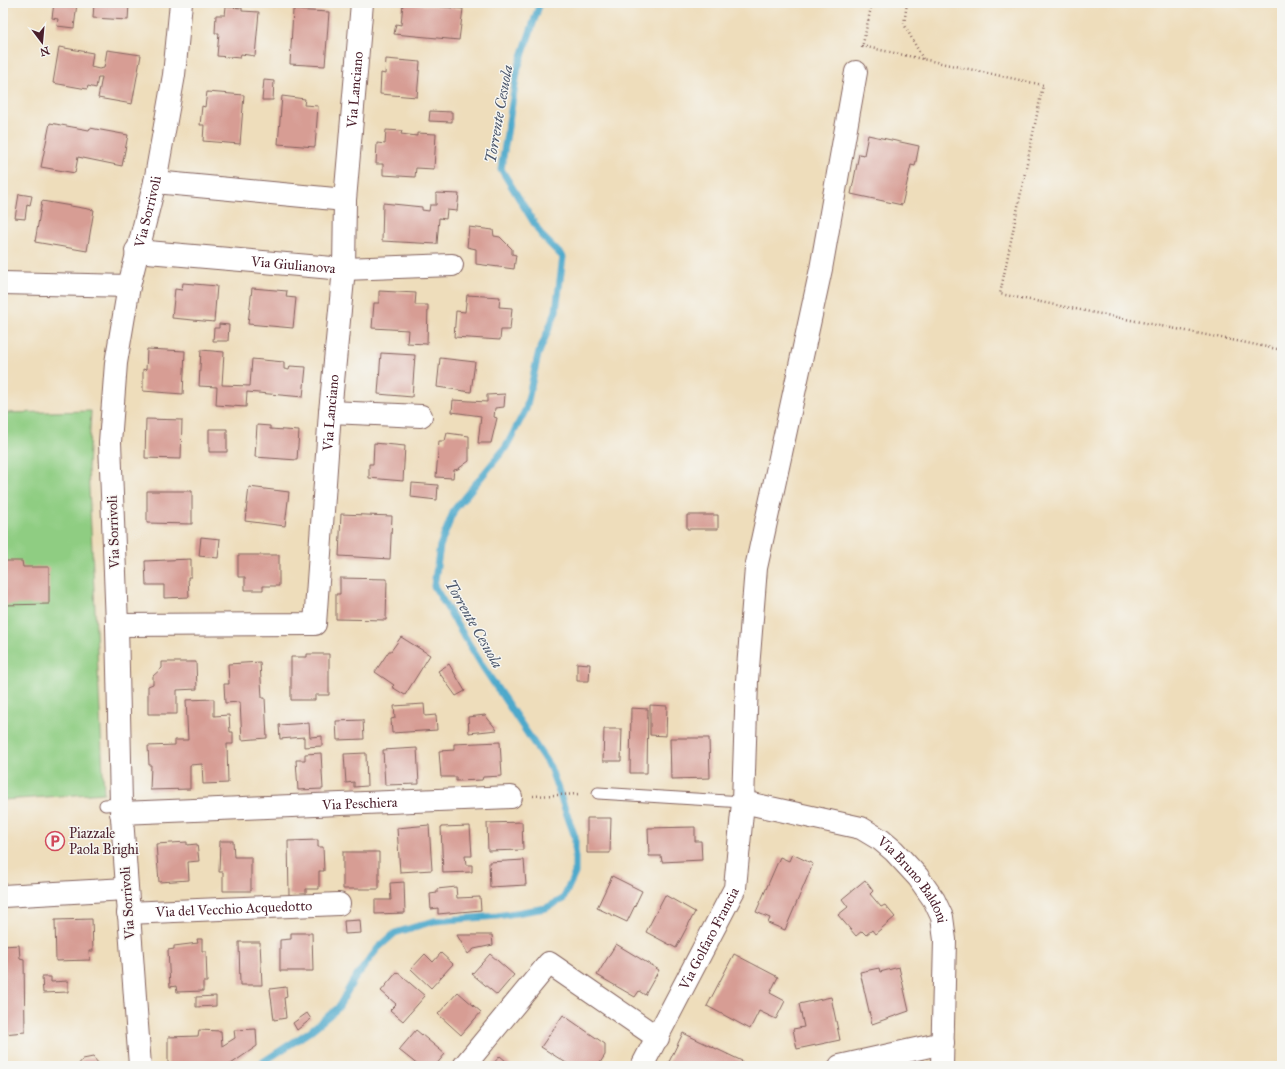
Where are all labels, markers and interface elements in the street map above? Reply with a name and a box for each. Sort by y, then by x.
north arrow [22,22,62,62]
text: N [38,44,51,59]
street label: Via Lanciano [343,51,367,130]
water label: Torrente Cesuola [482,64,516,164]
street label: Via Sorrivoli [131,174,165,250]
street label: Via Giulianova [249,253,336,277]
street label: Via Lanciano [319,374,343,452]
street label: Via Sorrivoli [104,495,123,570]
water label: Torrente Cesuola [441,576,507,672]
street label: Via Peschiera [321,794,398,814]
place label: Piazzale Paola Brighi [69,825,139,858]
parking icon: Piazzale Paola Brighi [44,830,66,852]
street label: Via Bruno Baldoni [873,832,951,924]
street label: Via Sorrivoli [116,866,139,941]
street label: Via Golfaro Francia [675,885,743,993]
street label: Via del Vecchio Acquedotto [154,897,313,921]

